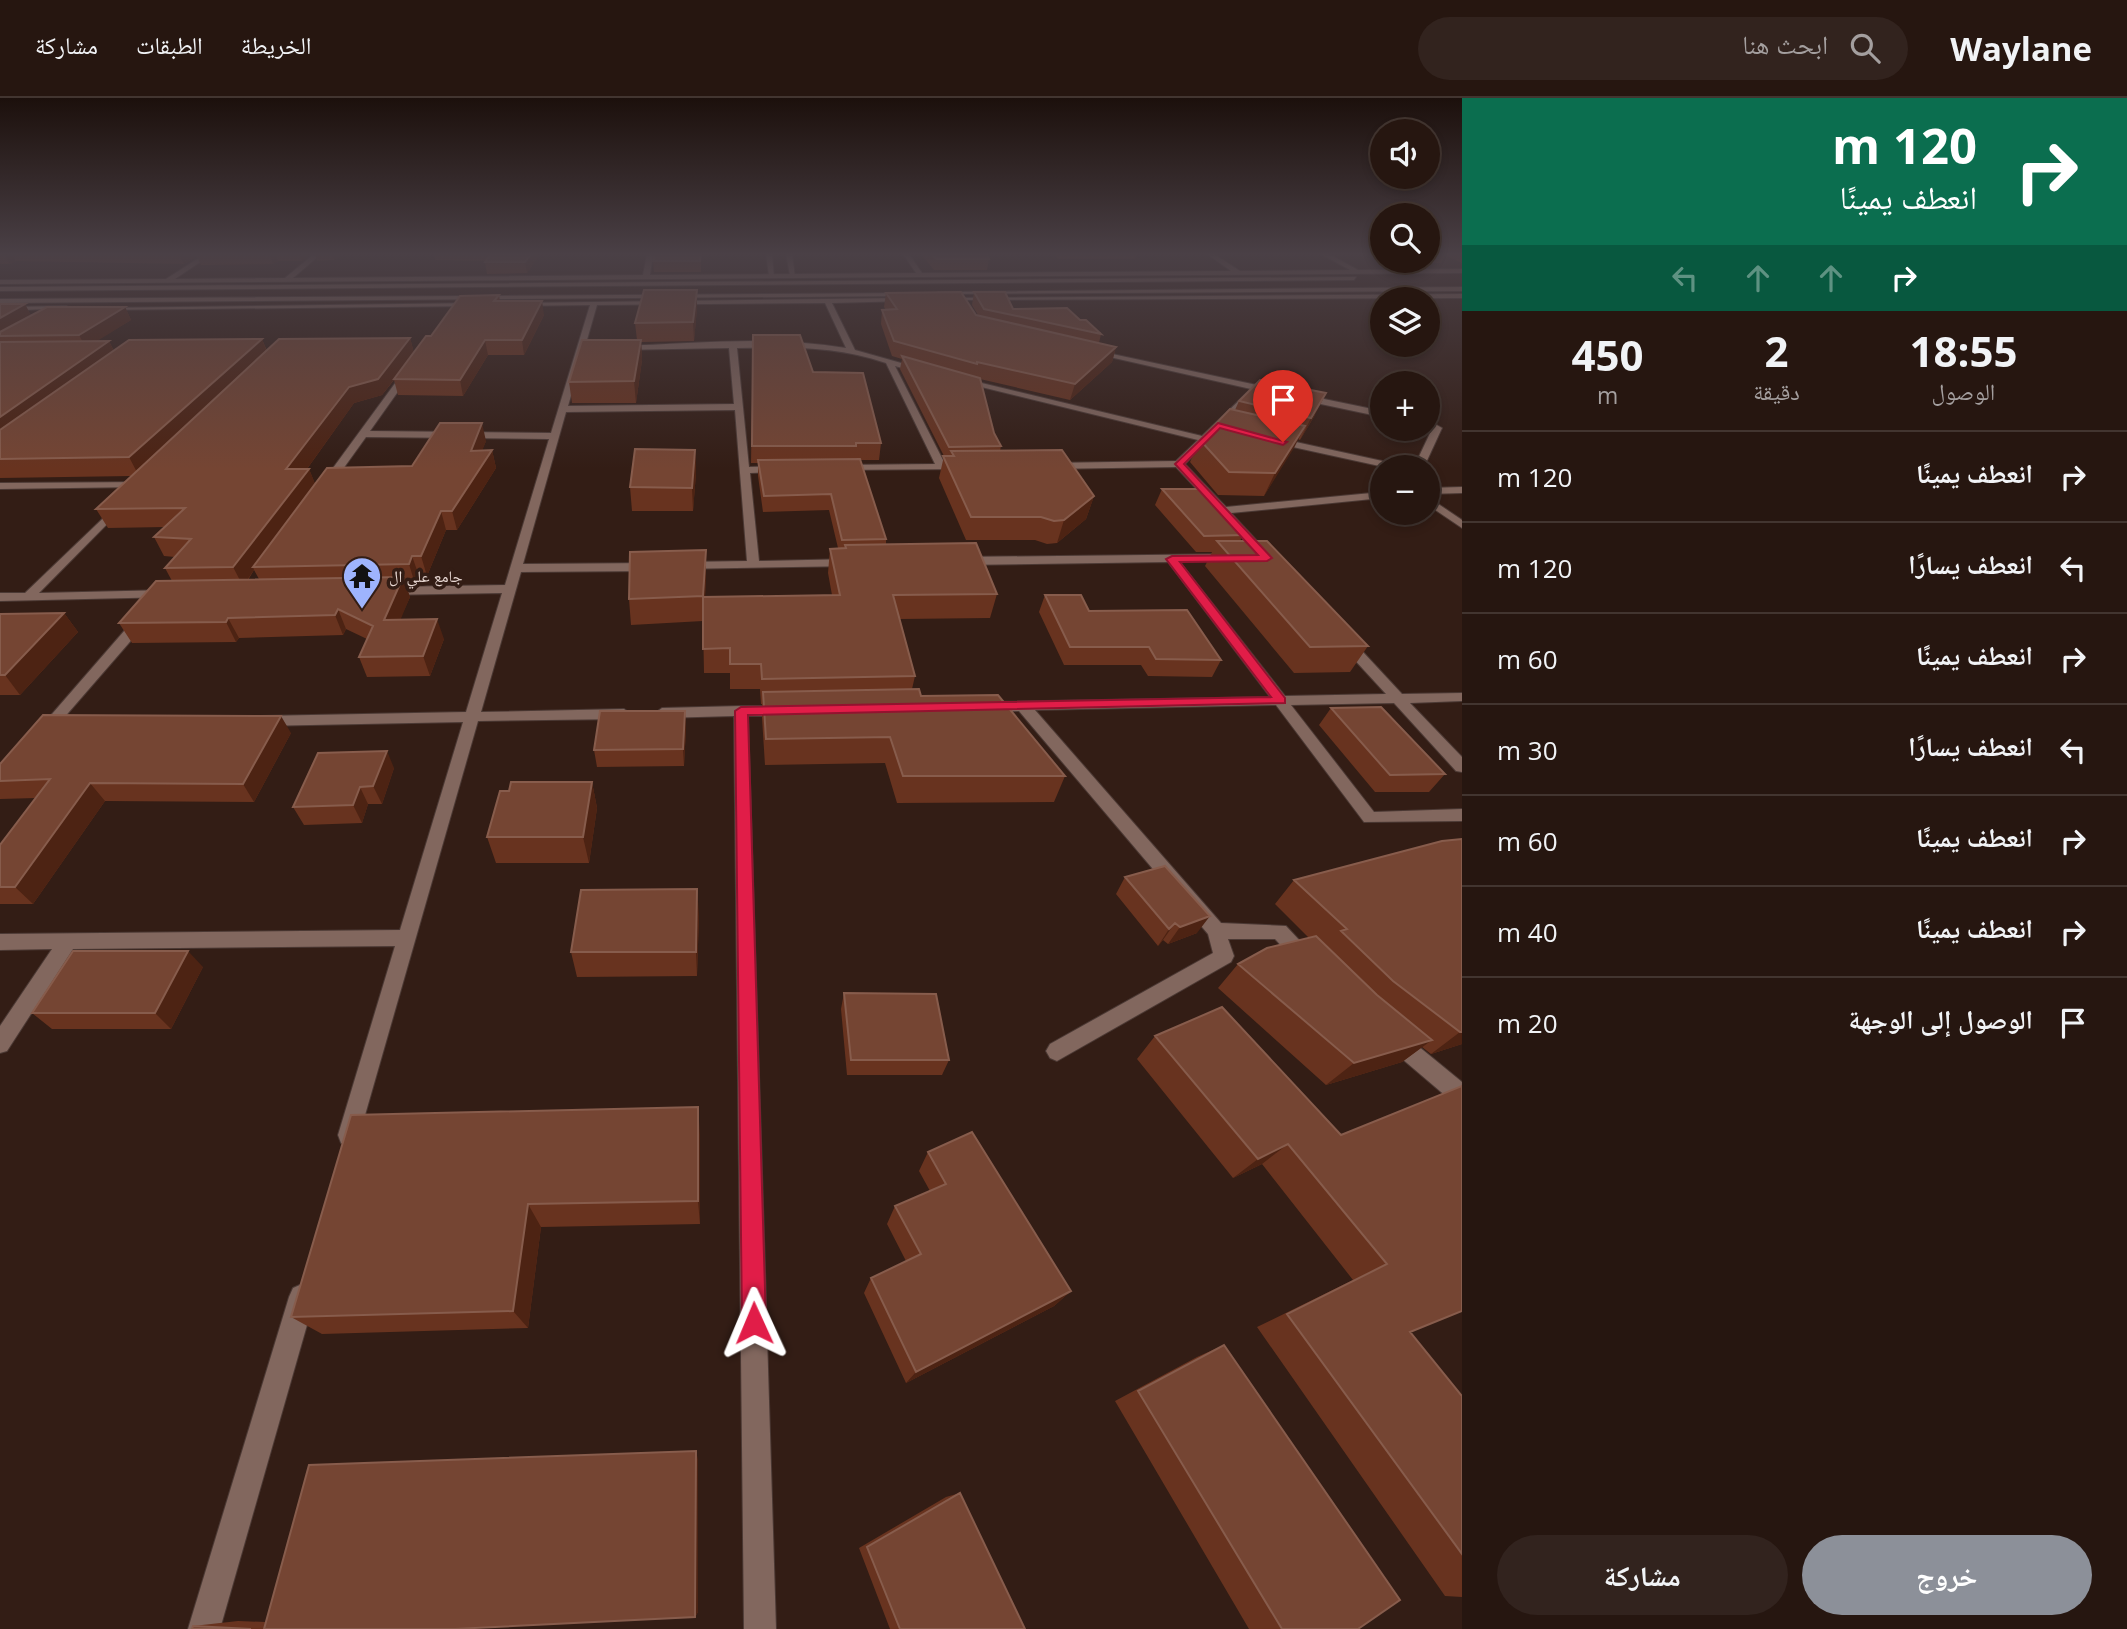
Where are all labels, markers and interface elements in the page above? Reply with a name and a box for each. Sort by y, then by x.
search box [1418,17,1908,80]
text: ابحث هنا [1742,26,1828,62]
text: Waylane [1950,26,2092,71]
text: مشاركة [35,28,98,61]
text: الطبقات [136,28,203,61]
text: الخريطة [241,28,311,61]
icon: search [1846,29,1884,67]
text: 120 m [1832,112,1977,178]
map controls [1370,119,1440,525]
button: sound [1370,119,1440,189]
icon: right [2001,126,2092,217]
text: انعطف يمينًا [1840,175,1977,218]
button: search [1370,203,1440,273]
icon: left [1666,259,1704,297]
icon: ahead [1739,259,1777,297]
icon: ahead [1812,259,1850,297]
icon: right [1885,259,1923,297]
button: layers [1370,287,1440,357]
text: 2 [1765,322,1789,379]
text: 18:55 [1909,322,2017,379]
text: 450 [1572,326,1644,383]
pin [1253,370,1313,442]
button: + [1370,371,1440,441]
text: دقيقة [1753,375,1800,407]
text: الوصول [1932,375,1995,407]
text: m [1597,379,1618,411]
icon: arrive [1264,381,1302,419]
button: − [1370,455,1440,525]
text: انعطف يمينًا [1916,455,2033,491]
icon: right [2054,458,2092,496]
text: 120 m [1497,459,1572,495]
text: انعطف يسارًا [1908,546,2033,582]
icon: left [2054,549,2092,587]
text: 120 m [1497,550,1572,586]
temple icon: جامع علي ال [341,555,383,610]
place label: جامع علي ال [389,565,463,589]
text: انعطف يمينًا [1916,637,2033,673]
icon: right [2054,640,2092,678]
text: 60 m [1497,641,1558,677]
text: انعطف يسارًا [1908,728,2033,764]
icon: left [2054,731,2092,769]
text: 30 m [1497,732,1558,768]
text: انعطف يمينًا [1916,819,2033,855]
icon: right [2054,822,2092,860]
text: 60 m [1497,823,1558,859]
text: انعطف يمينًا [1916,910,2033,946]
icon: right [2054,913,2092,951]
text: 40 m [1497,914,1558,950]
text: الوصول إلى الوجهة [1849,1001,2033,1037]
icon: arrive [2054,1004,2092,1042]
text: 20 m [1497,1005,1558,1041]
position arrow [717,1286,791,1360]
button: مشاركة [1497,1535,1788,1615]
button: خروج [1802,1535,2092,1615]

